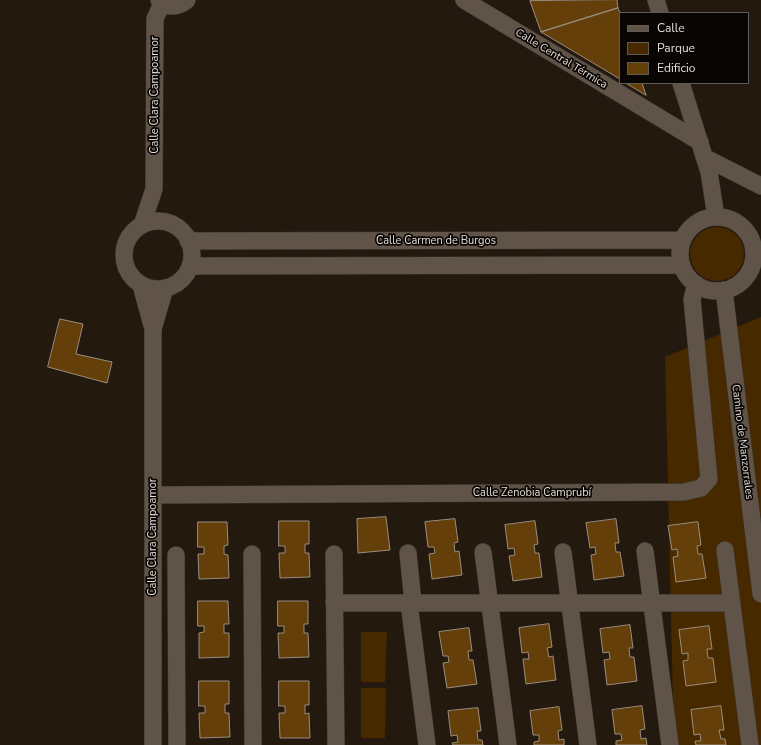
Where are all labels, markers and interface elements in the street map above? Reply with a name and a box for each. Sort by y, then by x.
legend [619,12,749,84]
text: Calle [657,20,685,36]
street label: Calle Central Térmica [512,26,610,92]
street label: Calle Clara Campoamor [148,36,162,154]
text: Parque [657,40,695,56]
text: Edificio [657,60,695,76]
street label: Calle Carmen de Burgos [376,234,496,248]
street label: Camino de Manzorrales [728,384,756,500]
street label: Calle Clara Campoamor [146,478,160,596]
street label: Calle Zenobia Camprubí [473,486,591,500]

